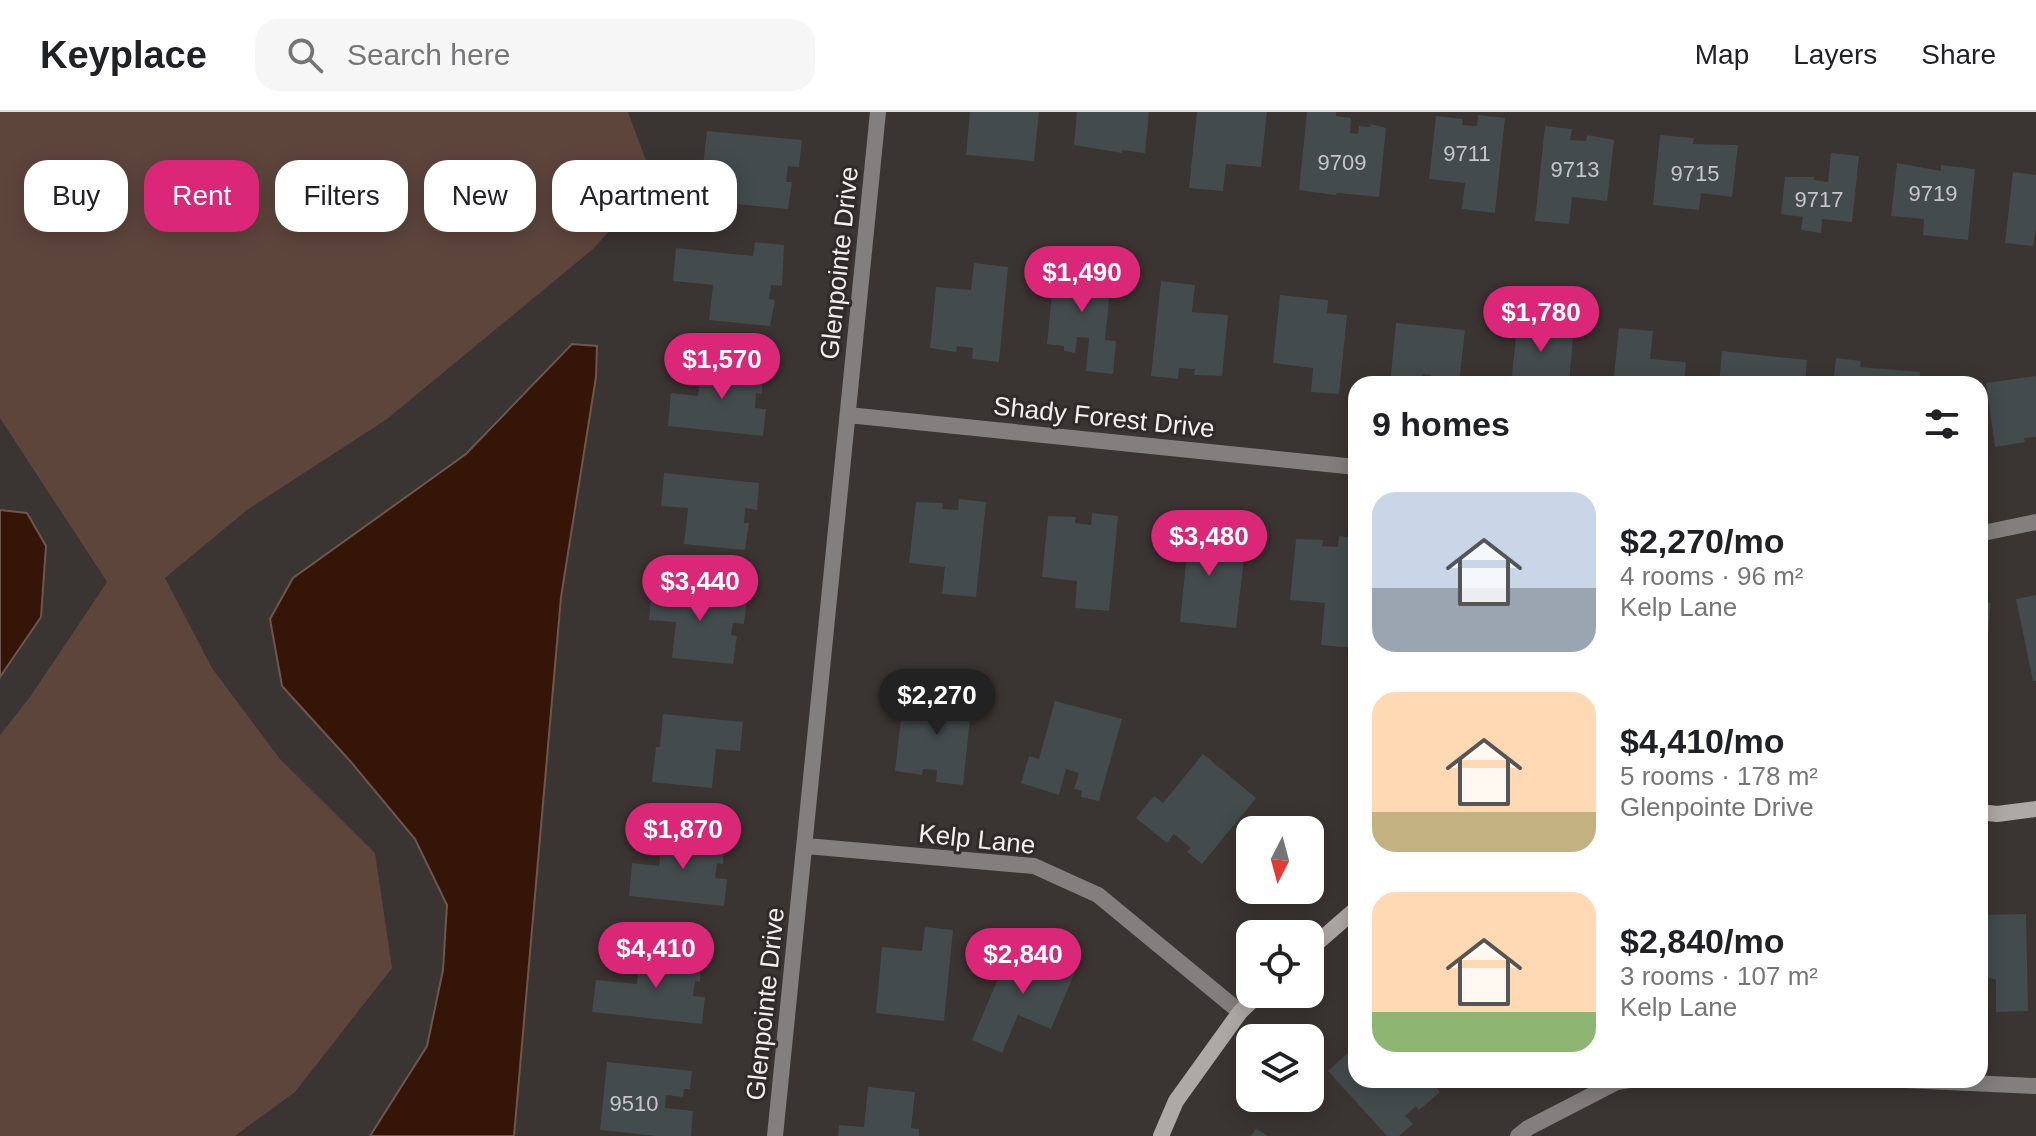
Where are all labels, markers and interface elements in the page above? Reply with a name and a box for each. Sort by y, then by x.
search box [255,19,815,91]
icon: search [283,33,327,77]
text: Keyplace [40,34,207,76]
text: Search here [347,38,510,71]
text: Map [1695,39,1749,70]
text: Layers [1793,39,1877,70]
text: Share [1921,39,1996,70]
house number: 9711 [1443,141,1491,166]
house number: 9709 [1318,150,1366,175]
house number: 9713 [1551,157,1599,182]
chip: Buy [24,160,128,232]
chip: Rent [144,160,259,232]
chip: Filters [275,160,408,232]
chip: New [424,160,536,232]
chip: Apartment [552,160,737,232]
house number: 9715 [1671,161,1719,186]
street label: Glenpointe Drive [814,165,864,361]
house number: 9719 [1909,181,1957,206]
house number: 9717 [1795,187,1843,212]
pin: $1,490 [1017,246,1147,314]
text: $1,490 [1042,257,1122,287]
pin: $1,780 [1476,286,1606,354]
text: $1,780 [1501,297,1581,327]
pin: $1,570 [657,333,787,401]
text: $1,570 [682,344,762,374]
street label: Shady Forest Drive [992,390,1216,444]
icon: filters [1920,402,1964,446]
text: 9 homes [1372,405,1510,443]
pin: $3,480 [1144,510,1274,578]
text: $3,480 [1169,521,1249,551]
text: $2,270/mo [1620,522,1784,560]
icon: home [1436,524,1532,620]
pin: $3,440 [635,555,765,623]
text: 4 rooms · 96 m² [1620,561,1804,591]
text: $3,440 [660,566,740,596]
text: Kelp Lane [1620,592,1737,622]
pin: $2,270 [872,669,1002,737]
text: $2,270 [897,680,977,710]
text: $4,410/mo [1620,722,1784,760]
icon: home [1436,724,1532,820]
text: 5 rooms · 178 m² [1620,761,1818,791]
text: Glenpointe Drive [1620,792,1814,822]
pin: $1,870 [618,803,748,871]
text: $1,870 [643,814,723,844]
north arrow [1236,816,1324,904]
map controls [1236,816,1324,1112]
street label: Kelp Lane [917,818,1037,860]
street label: Glenpointe Drive [740,906,790,1102]
button: locate [1236,920,1324,1008]
pin: $4,410 [591,922,721,990]
text: $2,840/mo [1620,922,1784,960]
icon: home [1436,924,1532,1020]
pin: $2,840 [958,928,1088,996]
text: $4,410 [616,933,696,963]
text: $2,840 [983,939,1063,969]
text: 3 rooms · 107 m² [1620,961,1818,991]
text: Kelp Lane [1620,992,1737,1022]
button: layers [1236,1024,1324,1112]
house number: 9510 [610,1091,658,1116]

